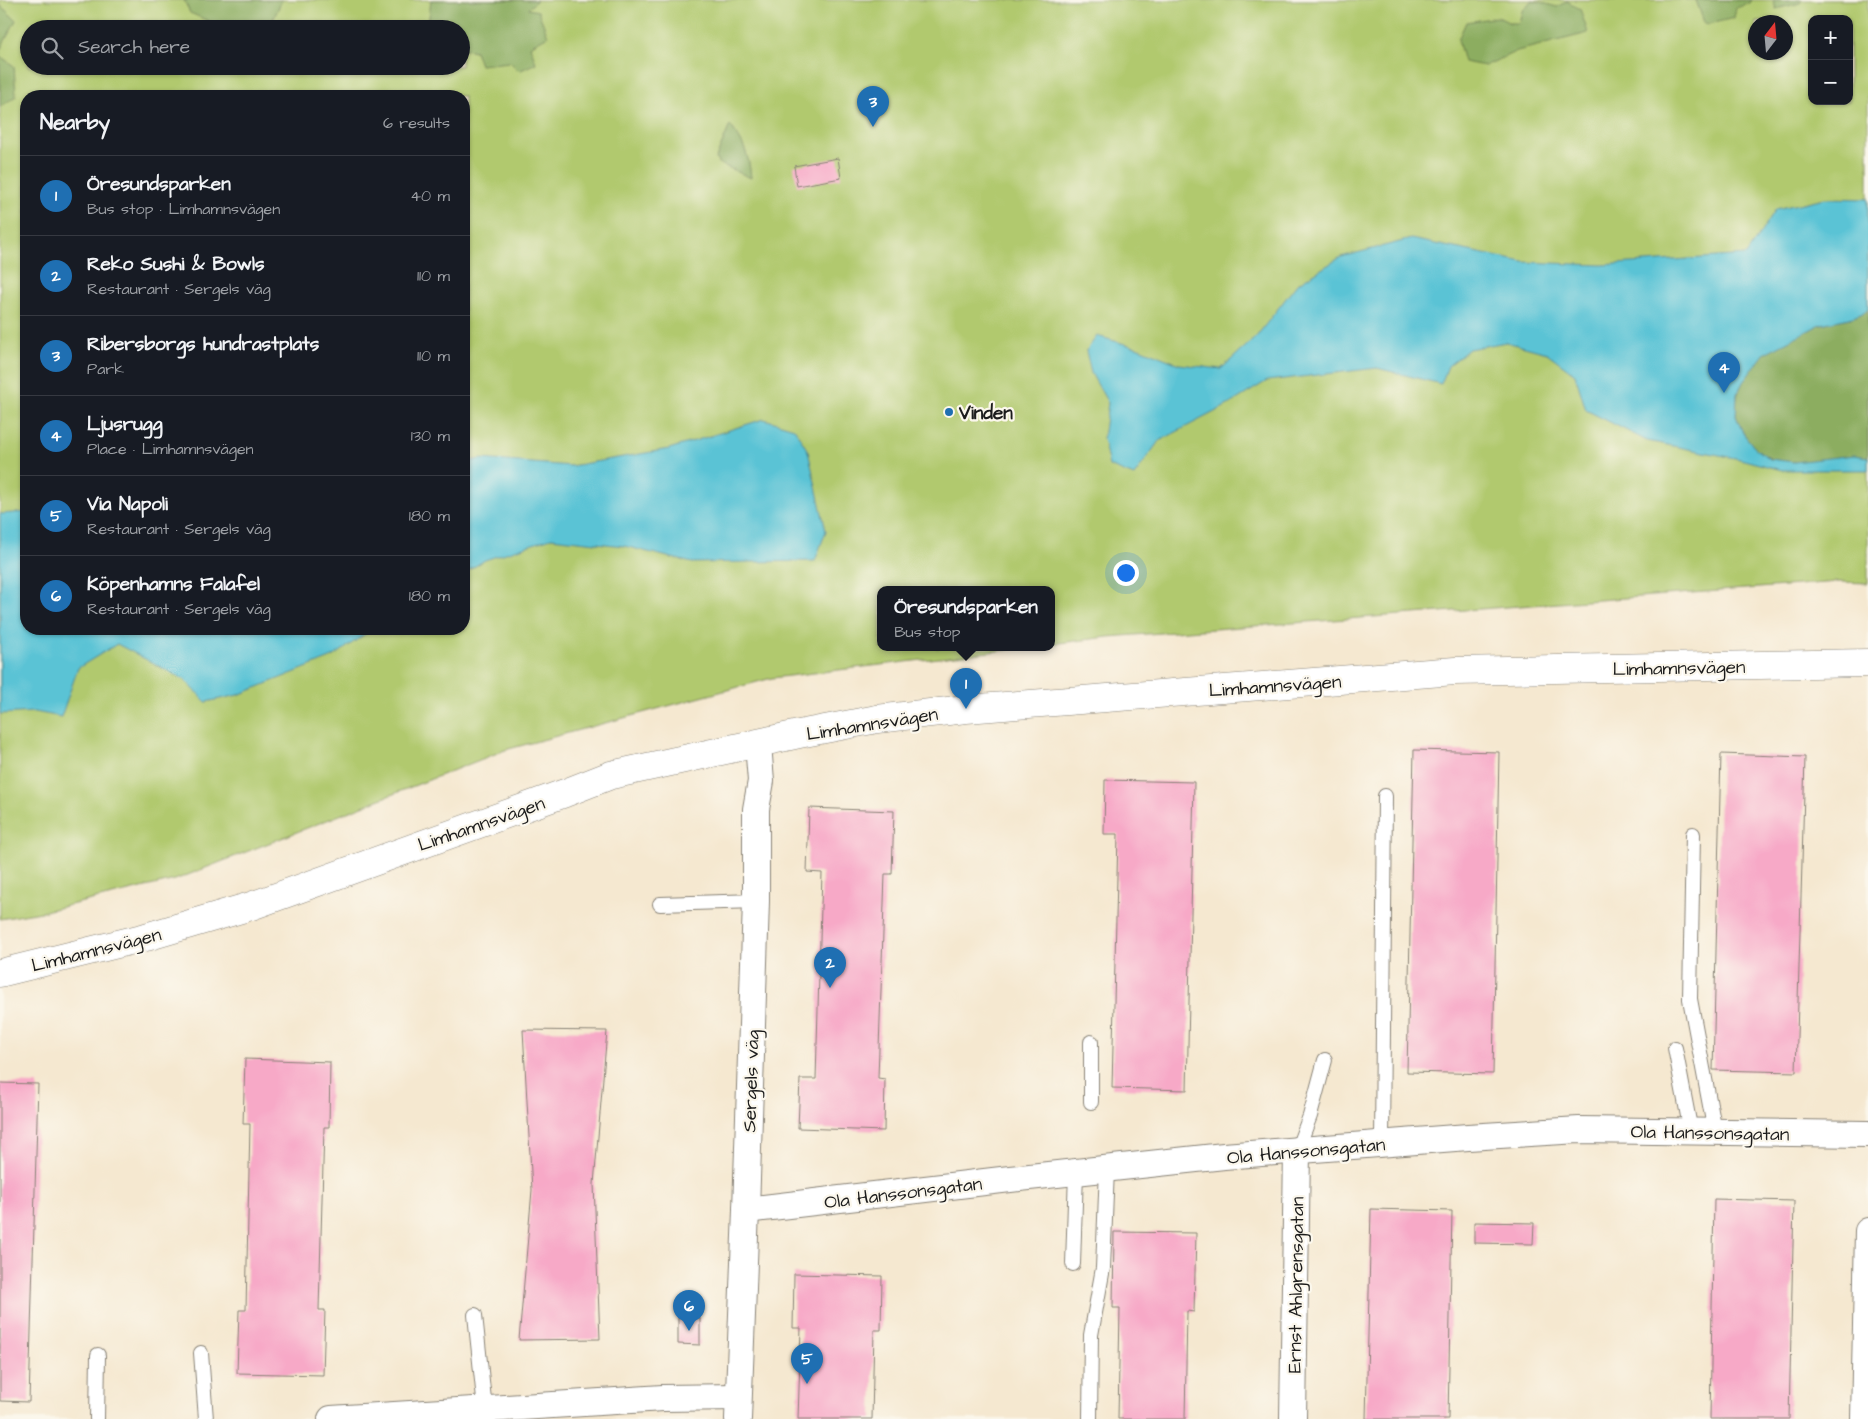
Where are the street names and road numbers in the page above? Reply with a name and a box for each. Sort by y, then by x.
street label: Limhamnsvägen [1612,654,1746,684]
street label: Limhamnsvägen [1208,668,1342,706]
street label: Limhamnsvägen [805,701,940,749]
street label: Limhamnsvägen [414,790,549,860]
street label: Limhamnsvägen [29,921,164,981]
street label: Sergels väg [736,1029,768,1133]
street label: Ola Hanssonsgatan [1630,1119,1790,1149]
street label: Ola Hanssonsgatan [1226,1131,1386,1173]
street label: Ola Hanssonsgatan [823,1170,984,1218]
street label: Ernst Ahlgrensgatan [1281,1197,1313,1374]

